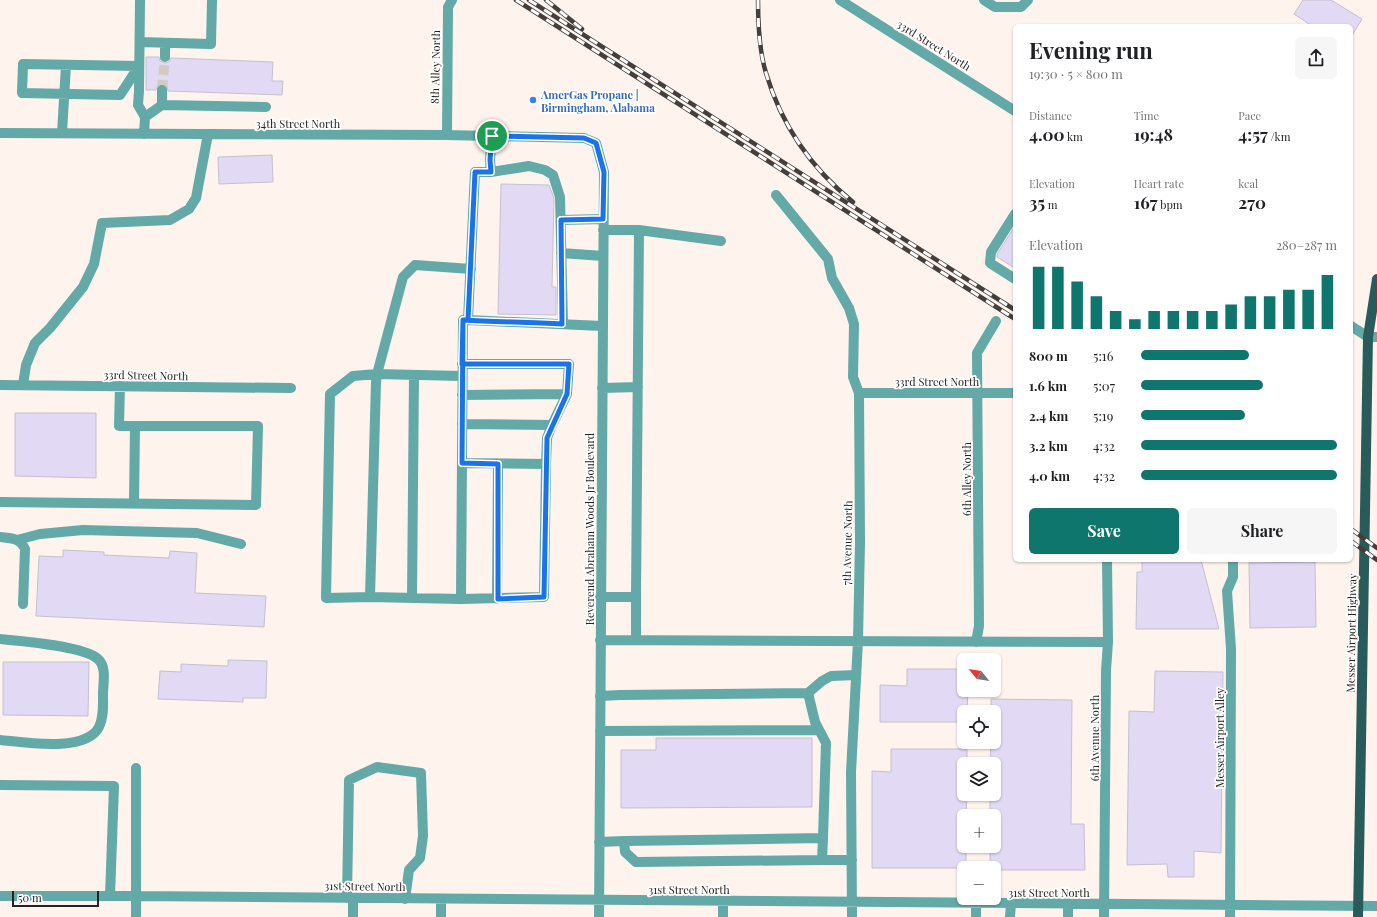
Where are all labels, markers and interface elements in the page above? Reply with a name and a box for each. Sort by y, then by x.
street label: 33rd Street North [894,16,974,74]
street label: 8th Alley North [427,29,443,104]
text: Evening run [1029,35,1153,65]
button: share [1295,37,1337,79]
text: 19:30 · 5 × 800 m [1029,65,1123,82]
place label: AmerGas Propane | Birmingham, Alabama [540,87,655,115]
marker: AmerGas Propane | Birmingham, Alabama [528,95,538,105]
text: Distance [1029,108,1072,123]
text: Time [1134,108,1159,123]
text: Pace [1238,108,1261,123]
street label: 34th Street North [256,116,341,131]
pin [475,119,509,153]
text: 4.00 [1029,123,1065,145]
text: 19:48 [1134,123,1173,145]
text: 4:57 [1238,123,1268,145]
icon: arrive [481,125,503,147]
text: km [1065,129,1083,144]
text: /km [1268,129,1290,144]
text: Elevation [1029,176,1075,191]
text: Heart rate [1134,176,1184,191]
text: kcal [1238,176,1258,191]
text: 35 [1029,191,1045,213]
text: 167 [1134,191,1157,213]
text: 270 [1238,191,1266,213]
text: m [1045,197,1058,212]
text: bpm [1157,197,1183,212]
text: Elevation [1029,236,1083,253]
text: 280–287 m [1276,236,1337,253]
text: 800 m [1029,347,1068,364]
text: 5:16 [1093,347,1113,364]
street label: 33rd Street North [104,367,189,383]
street label: 33rd Street North [895,374,980,389]
text: 1.6 km [1029,377,1067,394]
text: 5:07 [1093,377,1115,394]
text: 2.4 km [1029,407,1068,424]
text: 5:19 [1093,407,1113,424]
street label: Reverend Abraham Woods Jr Boulevard [582,432,597,625]
text: 3.2 km [1029,437,1068,454]
text: 4:32 [1093,437,1115,454]
street label: 6th Alley North [959,442,974,516]
text: 4.0 km [1029,467,1070,484]
text: 4:32 [1093,467,1115,484]
street label: 7th Avenue North [839,500,855,586]
button: Save [1029,508,1179,554]
button: Share [1187,508,1337,554]
street label: Messer Airport Highway [1342,573,1360,693]
north arrow [957,653,1001,697]
map controls [957,653,1001,905]
street label: Messer Airport Alley [1212,688,1227,788]
street label: 6th Avenue North [1087,694,1102,781]
button: locate [957,705,1001,749]
button: layers [957,757,1001,801]
button: + [957,809,1001,853]
button: − [957,861,1001,905]
street label: 31st Street North [324,878,406,894]
street label: 31st Street North [648,882,730,897]
street label: 31st Street North [1008,885,1090,900]
scale bar [12,889,99,908]
text: 50 m [18,890,42,905]

